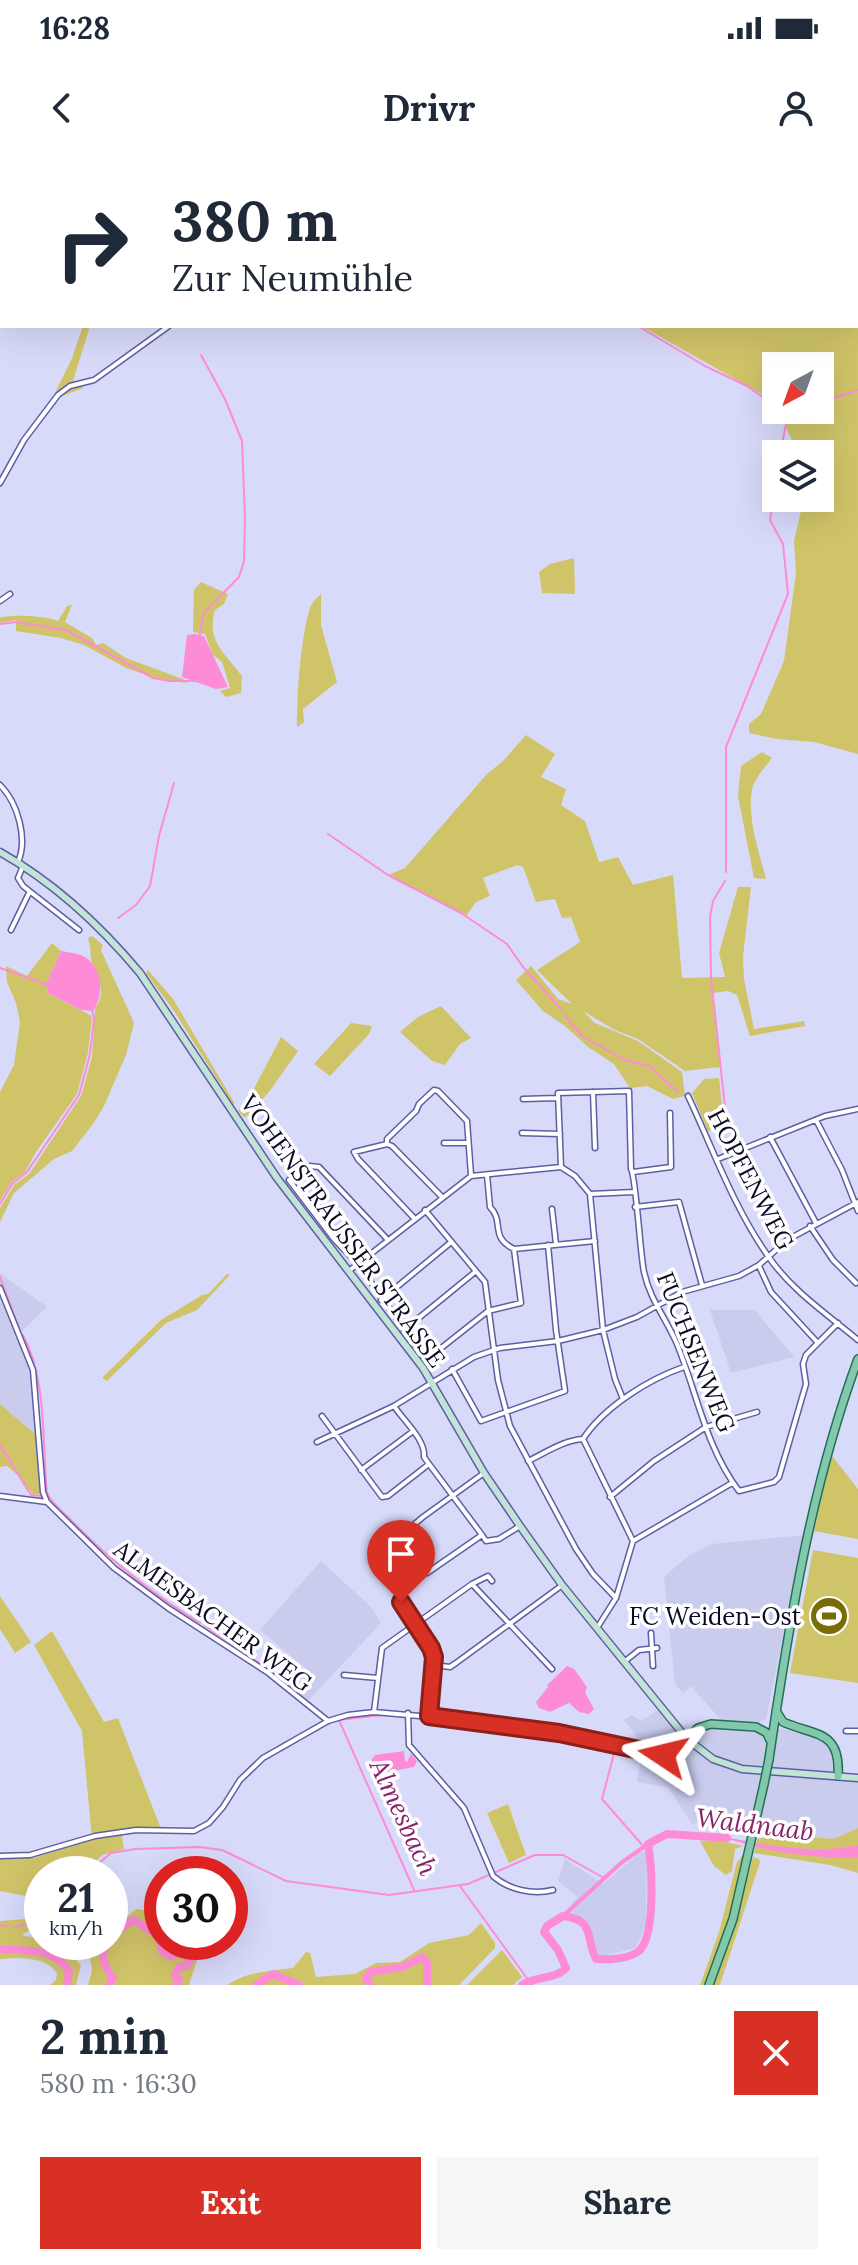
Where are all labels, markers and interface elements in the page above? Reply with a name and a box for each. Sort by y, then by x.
text: 16:28 [40,9,110,47]
text: Drivr [383,85,475,131]
icon: back [40,86,84,130]
icon: person [774,86,818,130]
text: 380 m [172,185,337,256]
icon: right [40,192,144,296]
text: Zur Neumühle [172,255,413,301]
north arrow [762,352,834,424]
map controls [762,352,834,512]
button: layers [762,440,834,512]
street label: VOHENSTRAUSSER STRASSE [233,1088,452,1374]
street label: HOPFENWEG [701,1103,801,1255]
street label: FUCHSENWEG [650,1267,742,1437]
pin [367,1520,435,1602]
icon: arrive [379,1532,423,1576]
street label: ALMESBACHER WEG [107,1533,318,1698]
sports icon: FC Weiden-Ost [808,1595,850,1637]
place label: FC Weiden-Ost [629,1601,802,1632]
position arrow [621,1713,705,1797]
water label: Almesbach [362,1753,445,1881]
water label: Waldnaab [694,1800,816,1848]
speed limit sign: 30 [144,1856,248,1960]
text: 21 [57,1872,95,1923]
text: km/h [49,1915,103,1940]
text: 2 min [40,2006,169,2067]
button: close [734,2011,818,2095]
text: 580 m · 16:30 [40,2067,197,2100]
button: Exit [40,2157,421,2249]
button: Share [437,2157,818,2249]

